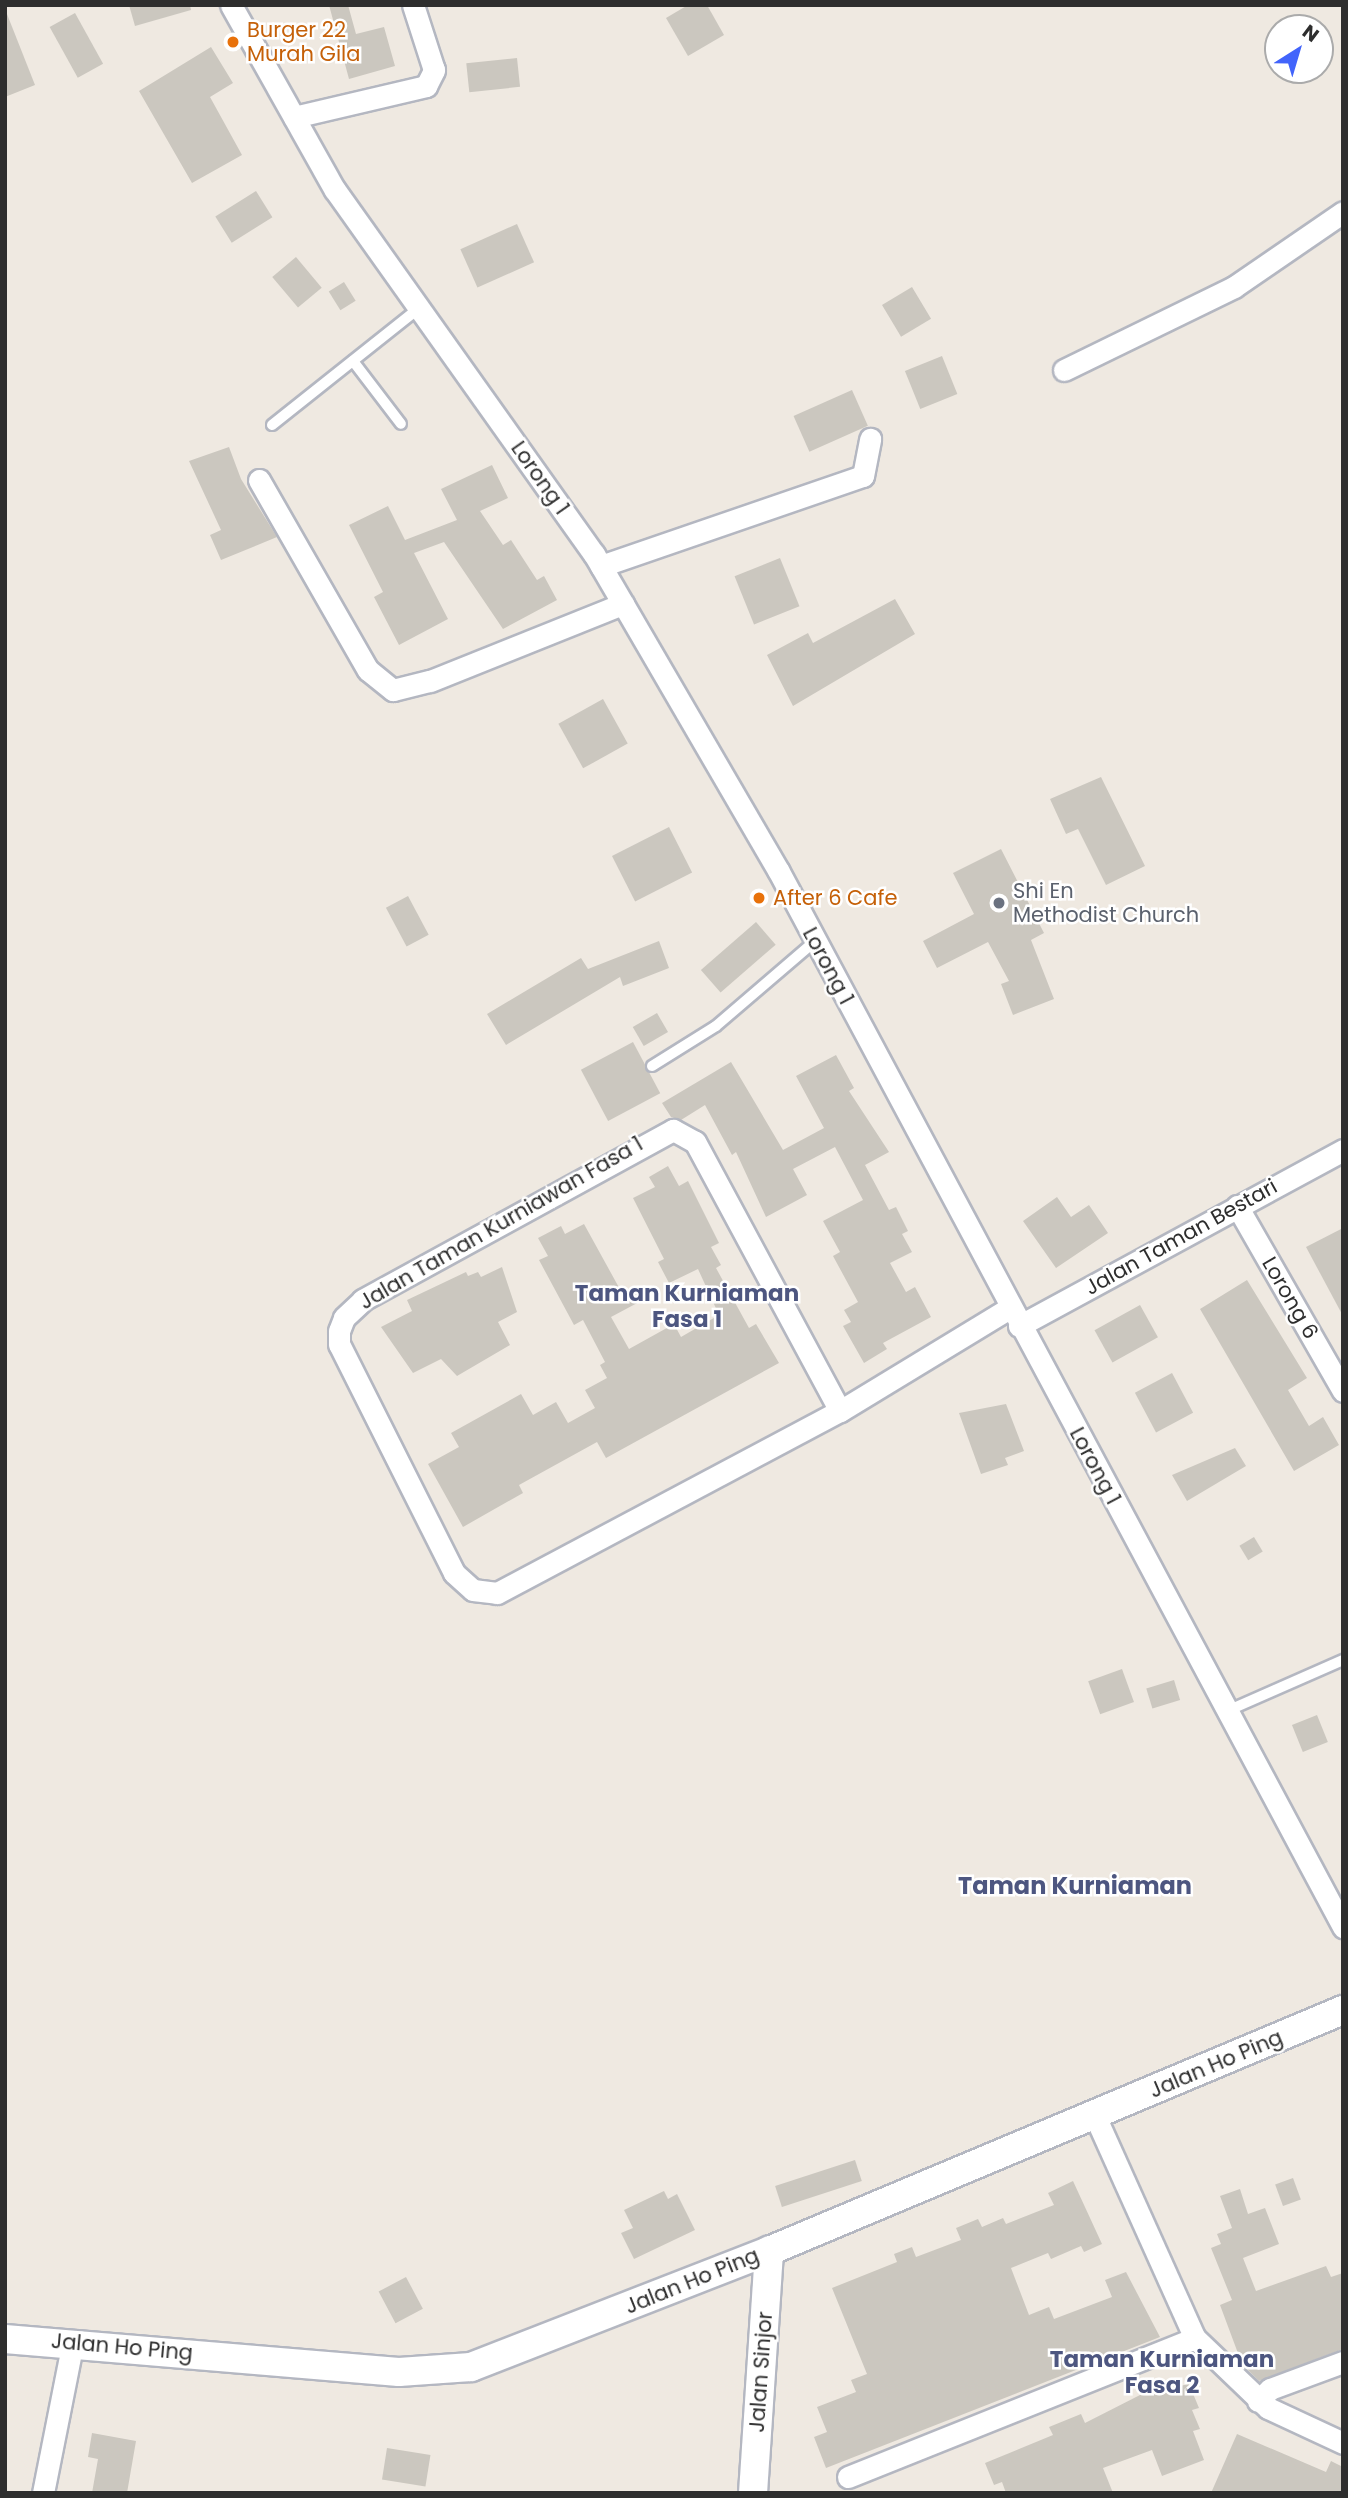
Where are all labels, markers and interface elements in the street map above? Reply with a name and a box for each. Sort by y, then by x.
north arrow [1264,14,1334,84]
place label: Burger 22 Murah Gila [247,17,360,67]
text: N [1297,18,1325,49]
marker: Burger 22 Murah Gila [225,34,241,50]
street label: Lorong 1 [506,436,574,520]
place label: Shi En Methodist Church [1013,878,1199,928]
place label: After 6 Cafe [773,885,897,911]
marker: After 6 Cafe [751,890,767,906]
marker: Shi En Methodist Church [991,895,1007,911]
street label: Lorong 1 [797,923,859,1009]
street label: Jalan Taman Kurniawan Fasa 1 [355,1131,647,1315]
street label: Jalan Taman Bestari [1080,1174,1282,1300]
street label: Lorong 6 [1256,1253,1324,1343]
district label: Taman Kurniaman Fasa 1 [575,1279,799,1333]
street label: Lorong 1 [1064,1423,1126,1509]
district label: Taman Kurniaman [958,1872,1192,1900]
street label: Jalan Ho Ping [1146,2025,1286,2103]
street label: Jalan Ho Ping [621,2243,763,2319]
street label: Jalan Sinjor [744,2311,778,2433]
street label: Jalan Ho Ping [50,2328,194,2366]
district label: Taman Kurniaman Fasa 2 [1050,2345,1274,2399]

